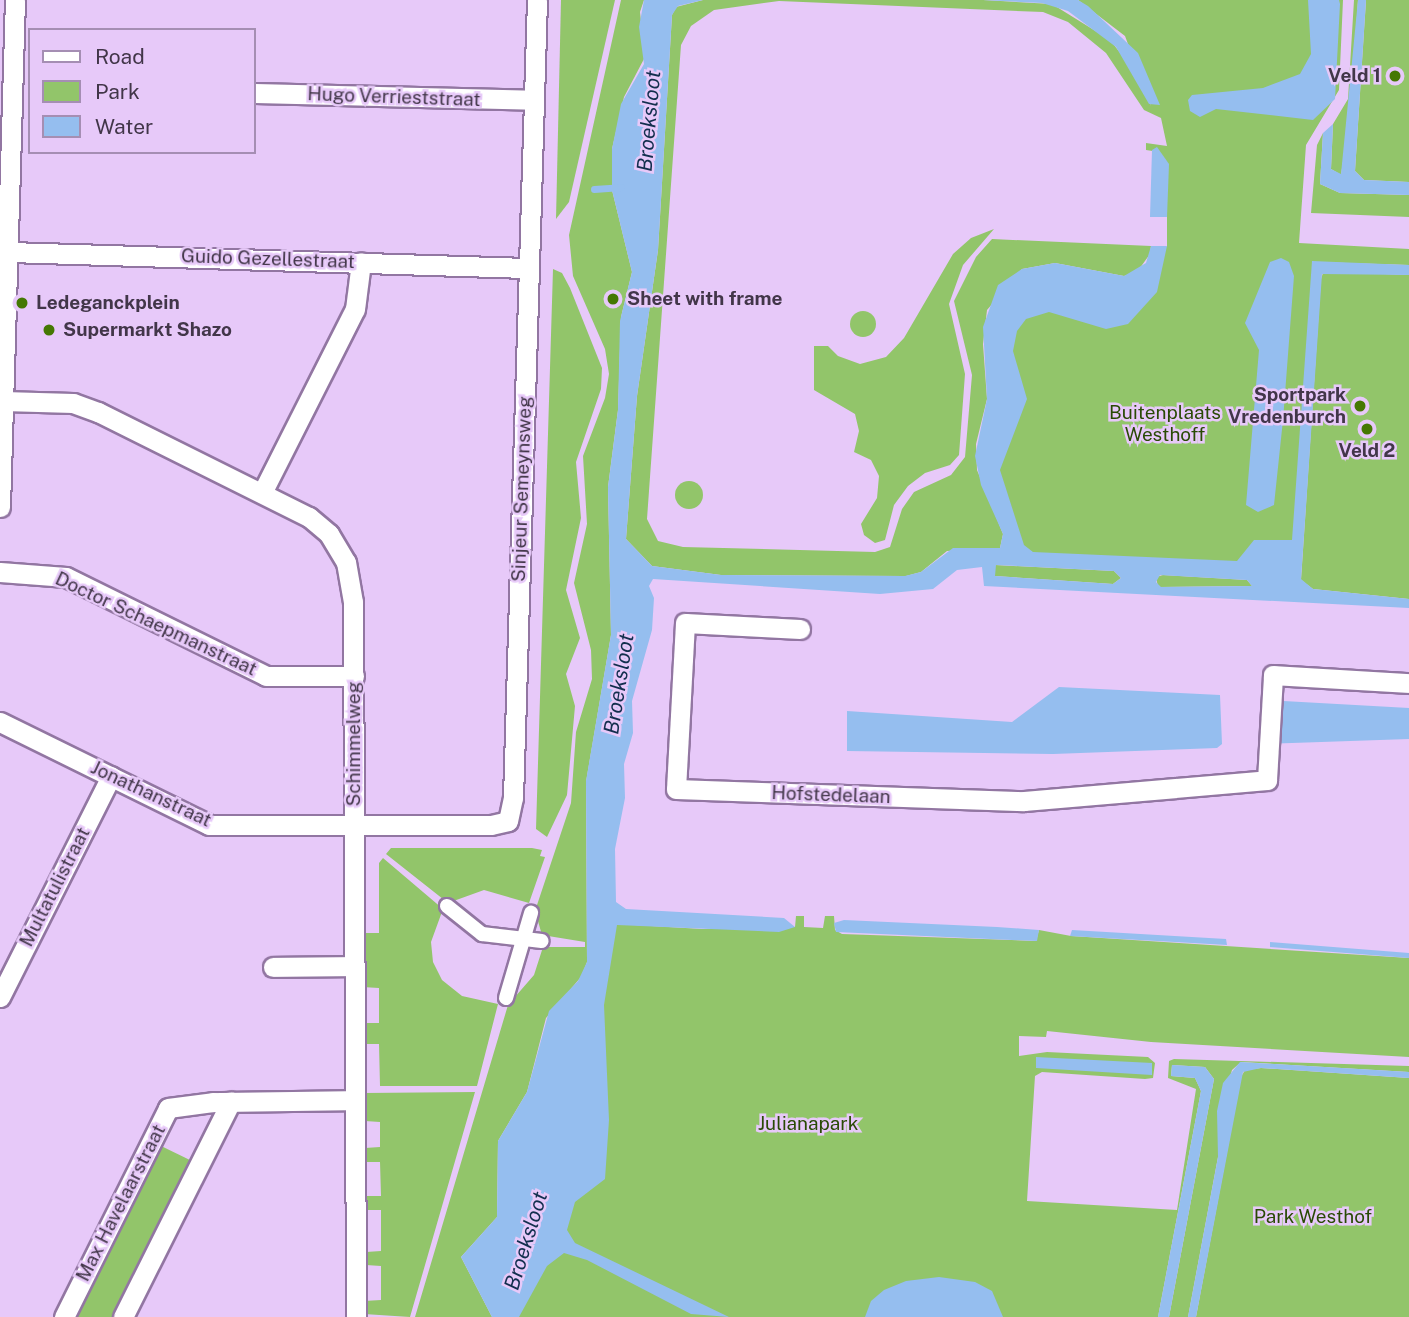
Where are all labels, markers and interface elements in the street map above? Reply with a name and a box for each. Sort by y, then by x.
legend [28,28,256,154]
text: Road [95,44,145,69]
place label: Veld 1 [1328,65,1381,87]
marker: Veld 1 [1387,68,1403,84]
water label: Broeksloot [632,69,666,173]
text: Park [95,79,140,104]
street label: Hugo Verrieststraat [307,83,481,111]
text: Water [95,114,153,139]
street label: Guido Gezellestraat [181,245,355,273]
place label: Sheet with frame [627,288,783,310]
marker: Sheet with frame [605,291,621,307]
place label: Ledeganckplein [36,292,180,314]
marker: Ledeganckplein [14,295,30,311]
place label: Supermarkt Shazo [63,319,232,341]
marker: Supermarkt Shazo [41,322,57,338]
place label: Sportpark Vredenburch [1228,384,1346,428]
street label: Sinjeur Semeynsweg [507,396,537,582]
marker: Sportpark Vredenburch [1352,398,1368,414]
park label: Buitenplaats Westhoff [1109,402,1221,446]
marker: Veld 2 [1359,421,1375,437]
place label: Veld 2 [1339,440,1395,462]
street label: Doctor Schaepmanstraat [52,567,260,681]
water label: Broeksloot [599,632,639,736]
street label: Schimmelweg [343,682,365,806]
street label: Jonathanstraat [87,756,215,832]
street label: Hofstedelaan [771,782,891,808]
street label: Multatulistraat [15,823,95,951]
park label: Julianapark [758,1113,858,1135]
street label: Max Havelaarstraat [72,1121,170,1285]
water label: Broeksloot [499,1189,553,1293]
park label: Park Westhof [1254,1206,1372,1228]

